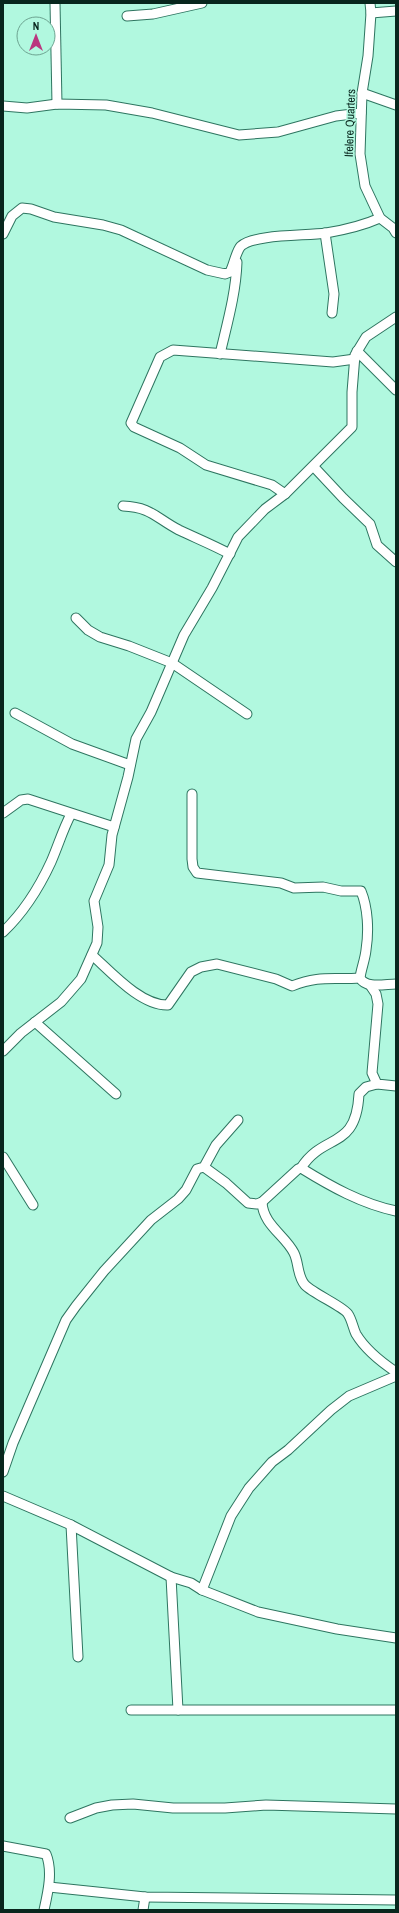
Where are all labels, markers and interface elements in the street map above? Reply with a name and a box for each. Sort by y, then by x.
north arrow [16,16,56,56]
text: N [33,19,39,33]
street label: Ifelere Quarters [341,88,359,157]

